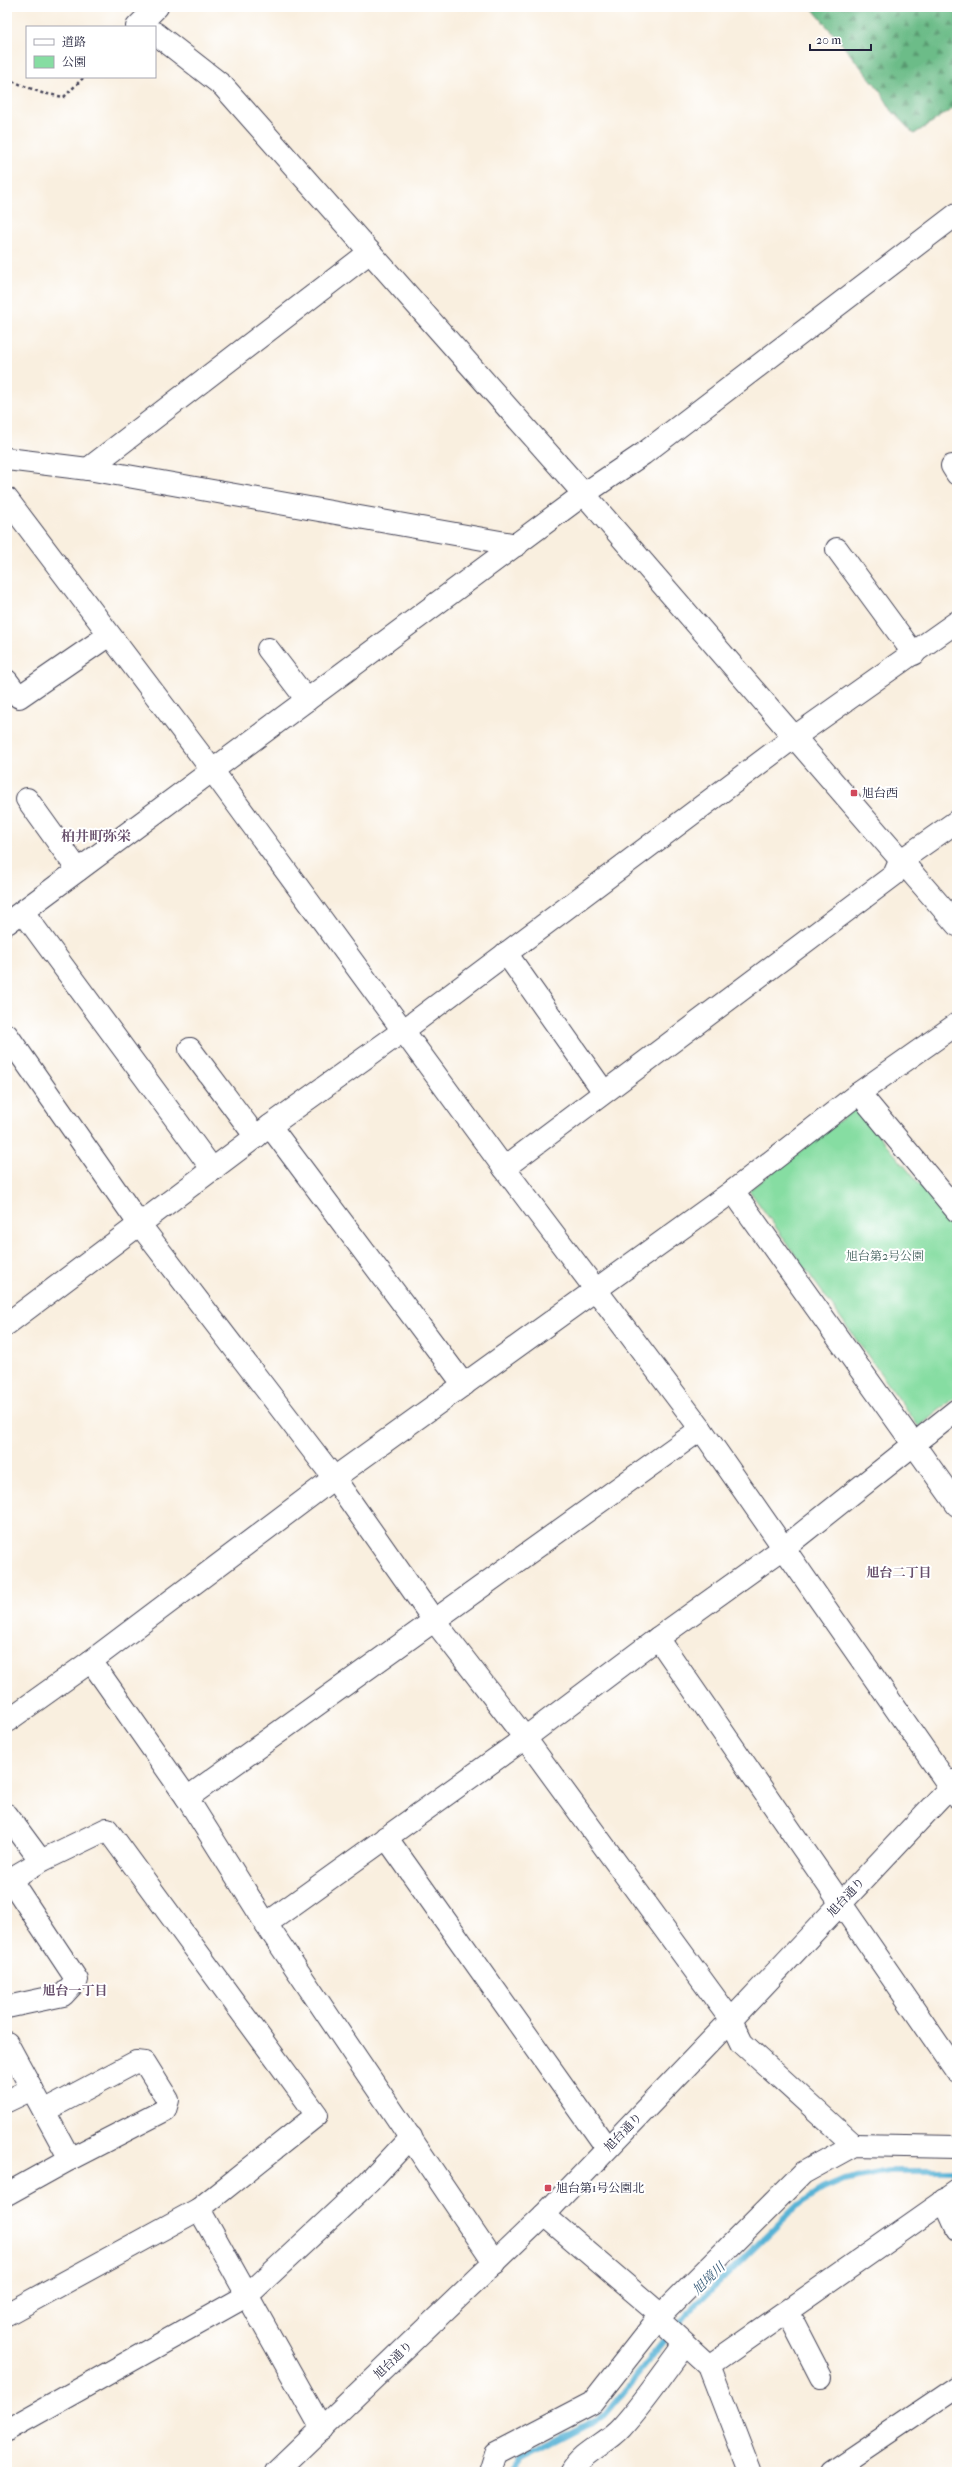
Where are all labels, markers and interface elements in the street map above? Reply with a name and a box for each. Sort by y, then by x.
legend [26,26,156,78]
scale bar [810,26,871,52]
text: 20 m [816,33,841,47]
text: 道路 [62,35,86,49]
text: 公園 [62,55,86,69]
place label: 旭台西 [862,786,898,800]
marker: 旭台西 [849,788,859,798]
district label: 柏井町弥栄 [61,828,131,845]
park label: 旭台第2号公園 [846,1249,924,1263]
district label: 旭台二丁目 [866,1565,932,1580]
street label: 旭台通り [825,1875,867,1919]
district label: 旭台一丁目 [42,1983,108,1998]
street label: 旭台通り [601,2110,645,2154]
place label: 旭台第1号公園北 [556,2181,644,2195]
marker: 旭台第1号公園北 [543,2183,553,2193]
water label: 旭境川 [689,2258,729,2297]
street label: 旭台通り [371,2338,415,2382]

